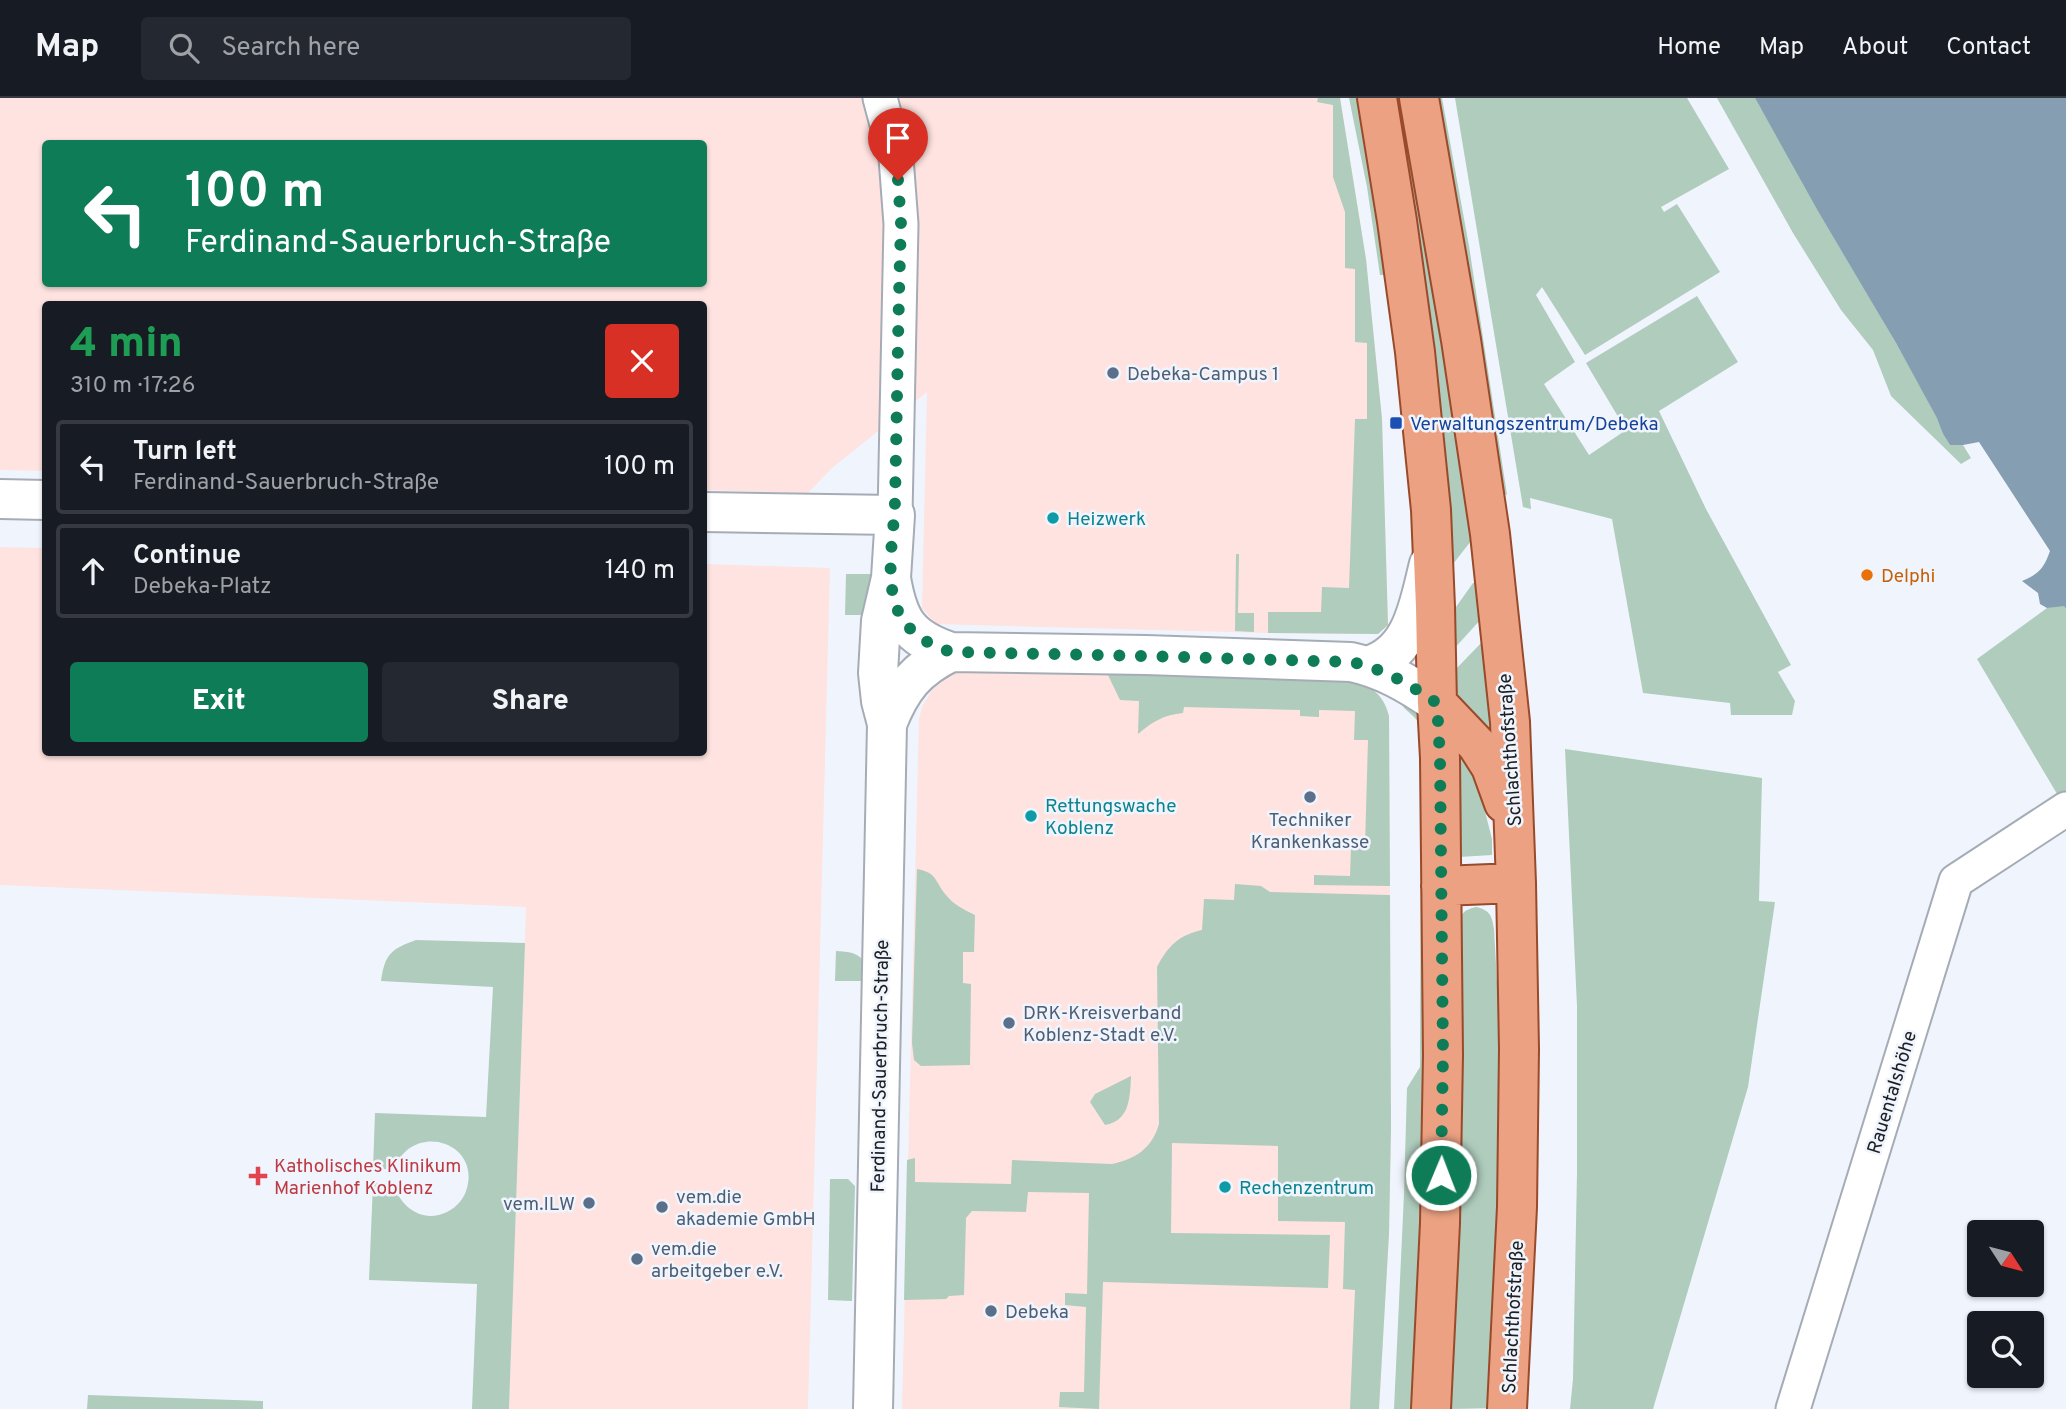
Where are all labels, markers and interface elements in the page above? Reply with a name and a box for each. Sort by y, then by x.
search box [141,17,631,80]
text: Map [35,27,99,69]
icon: search [165,29,203,67]
text: Search here [221,32,360,65]
text: Home [1657,33,1721,63]
text: Map [1759,33,1804,63]
text: About [1842,33,1908,63]
text: Contact [1946,33,2031,63]
pin [868,108,928,180]
icon: arrive [879,119,917,157]
text: 100 m [185,163,324,225]
icon: left [70,168,161,259]
text: Ferdinand-Sauerbruch-Straße [185,224,611,264]
text: 4 min [70,319,183,372]
button: close [605,324,679,398]
place label: Debeka-Campus 1 [1127,363,1279,387]
marker: Debeka-Campus 1 [1105,365,1121,381]
text: 310 m · 17:26 [70,372,195,401]
place label: Verwaltungszentrum/Debeka [1410,413,1659,437]
marker: Verwaltungszentrum/Debeka [1388,415,1404,431]
text: Turn left [133,436,237,469]
icon: left [74,448,112,486]
text: 100 m [604,451,675,484]
text: Ferdinand-Sauerbruch-Straße [133,469,439,498]
place label: Heizwerk [1067,508,1146,532]
marker: Heizwerk [1045,510,1061,526]
text: Continue [133,540,241,573]
icon: ahead [74,552,112,590]
text: 140 m [605,555,675,588]
place label: Delphi [1881,565,1935,589]
marker: Delphi [1859,567,1875,583]
text: Debeka-Platz [133,573,272,602]
button: Exit [70,662,368,742]
button: Share [382,662,679,742]
street label: Schlachthofstraße [1494,673,1528,827]
marker: Techniker Krankenkasse [1302,789,1318,805]
place label: Rettungswache Koblenz [1045,795,1176,841]
marker: Rettungswache Koblenz [1023,808,1039,824]
place label: Techniker Krankenkasse [1251,809,1369,855]
street label: Ferdinand-Sauerbruch-Straße [867,939,895,1193]
place label: DRK-Kreisverband Koblenz-Stadt e.V. [1023,1002,1181,1048]
marker: DRK-Kreisverband Koblenz-Stadt e.V. [1001,1015,1017,1031]
street label: Rauentalshöhe [1863,1028,1923,1157]
position arrow [1404,1138,1478,1212]
place label: Katholisches Klinikum Marienhof Koblenz [274,1155,461,1201]
marker: Katholisches Klinikum Marienhof Koblenz [248,1166,268,1186]
place label: Rechenzentrum [1239,1177,1374,1201]
marker: Rechenzentrum [1217,1179,1233,1195]
place label: vem.die akademie GmbH [676,1186,816,1232]
place label: vem.ILW [503,1193,575,1217]
marker: vem.ILW [581,1195,597,1211]
marker: vem.die akademie GmbH [654,1199,670,1215]
north arrow [1967,1220,2044,1297]
map controls [1967,1220,2044,1388]
place label: vem.die arbeitgeber e.V. [651,1238,783,1284]
street label: Schlachthofstraße [1498,1240,1530,1394]
marker: vem.die arbeitgeber e.V. [629,1251,645,1267]
place label: Debeka [1005,1301,1069,1325]
marker: Debeka [983,1303,999,1319]
button: search [1967,1311,2044,1388]

